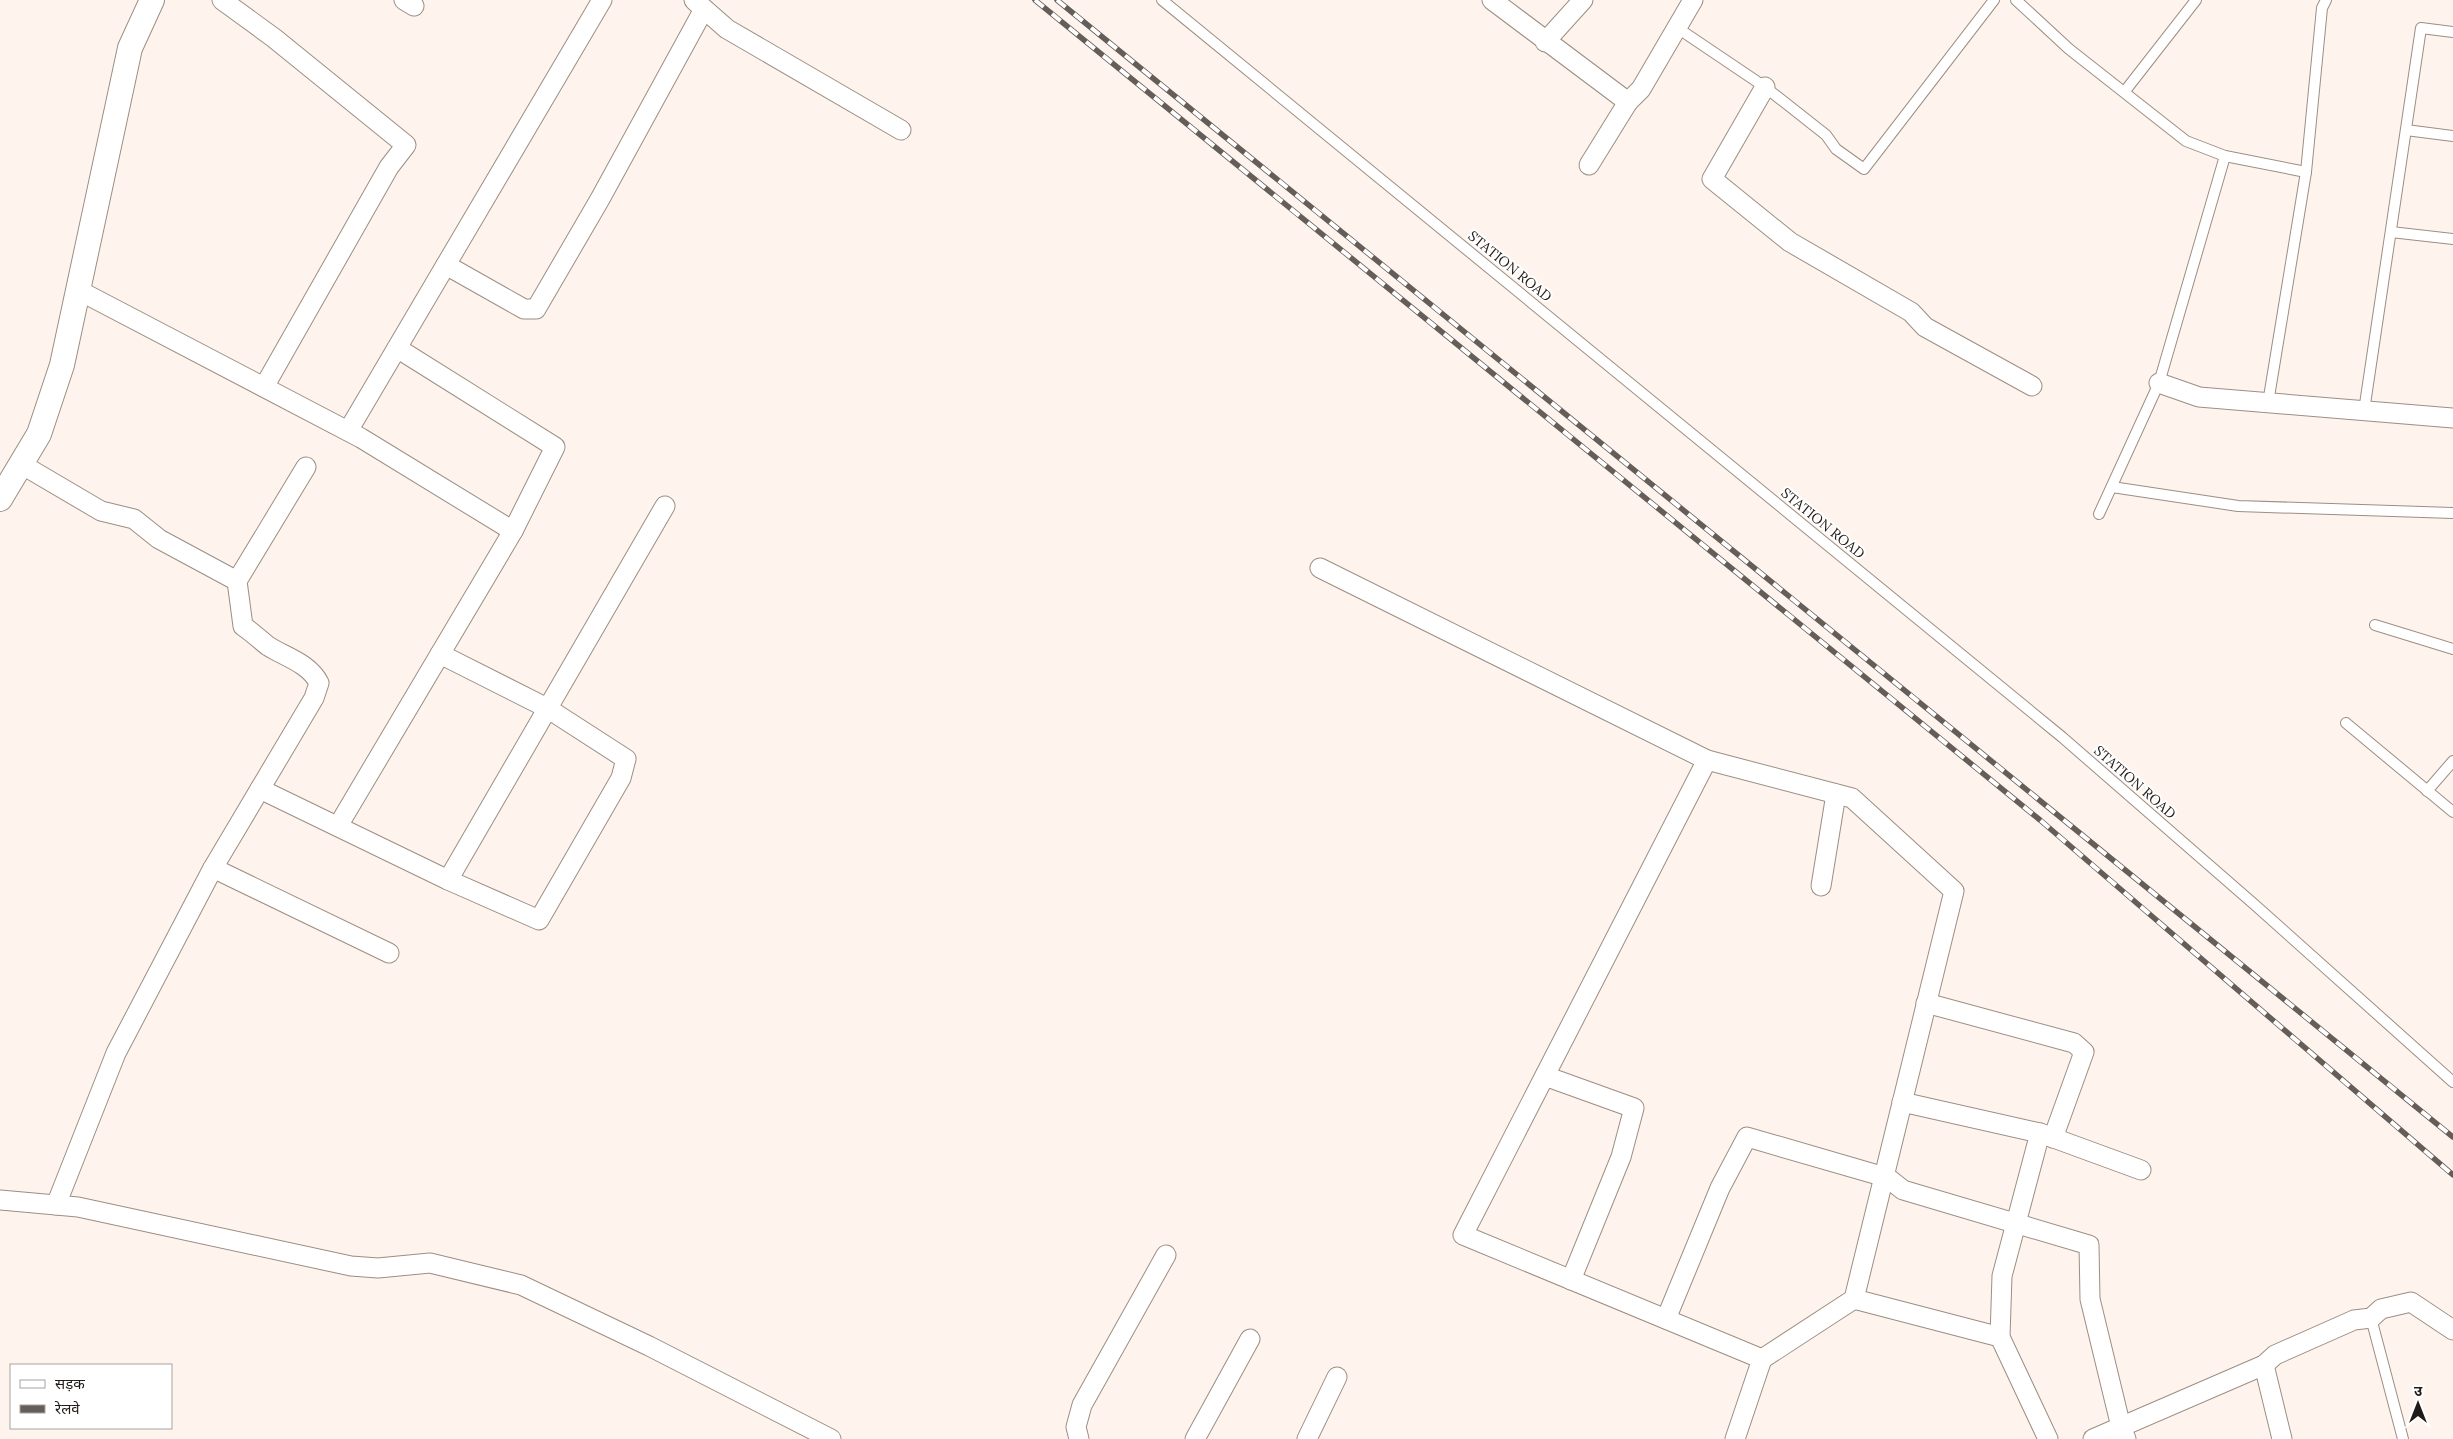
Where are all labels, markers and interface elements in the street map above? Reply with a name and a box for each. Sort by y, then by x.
street label: STATION ROAD [1464,227,1556,305]
street label: STATION ROAD [1777,484,1869,562]
street label: STATION ROAD [2090,741,2180,823]
legend [10,1364,172,1429]
text: सड़क [55,1374,85,1393]
north arrow [2393,1379,2443,1429]
text: उ [2414,1382,2423,1400]
text: रेलवे [54,1399,80,1418]

